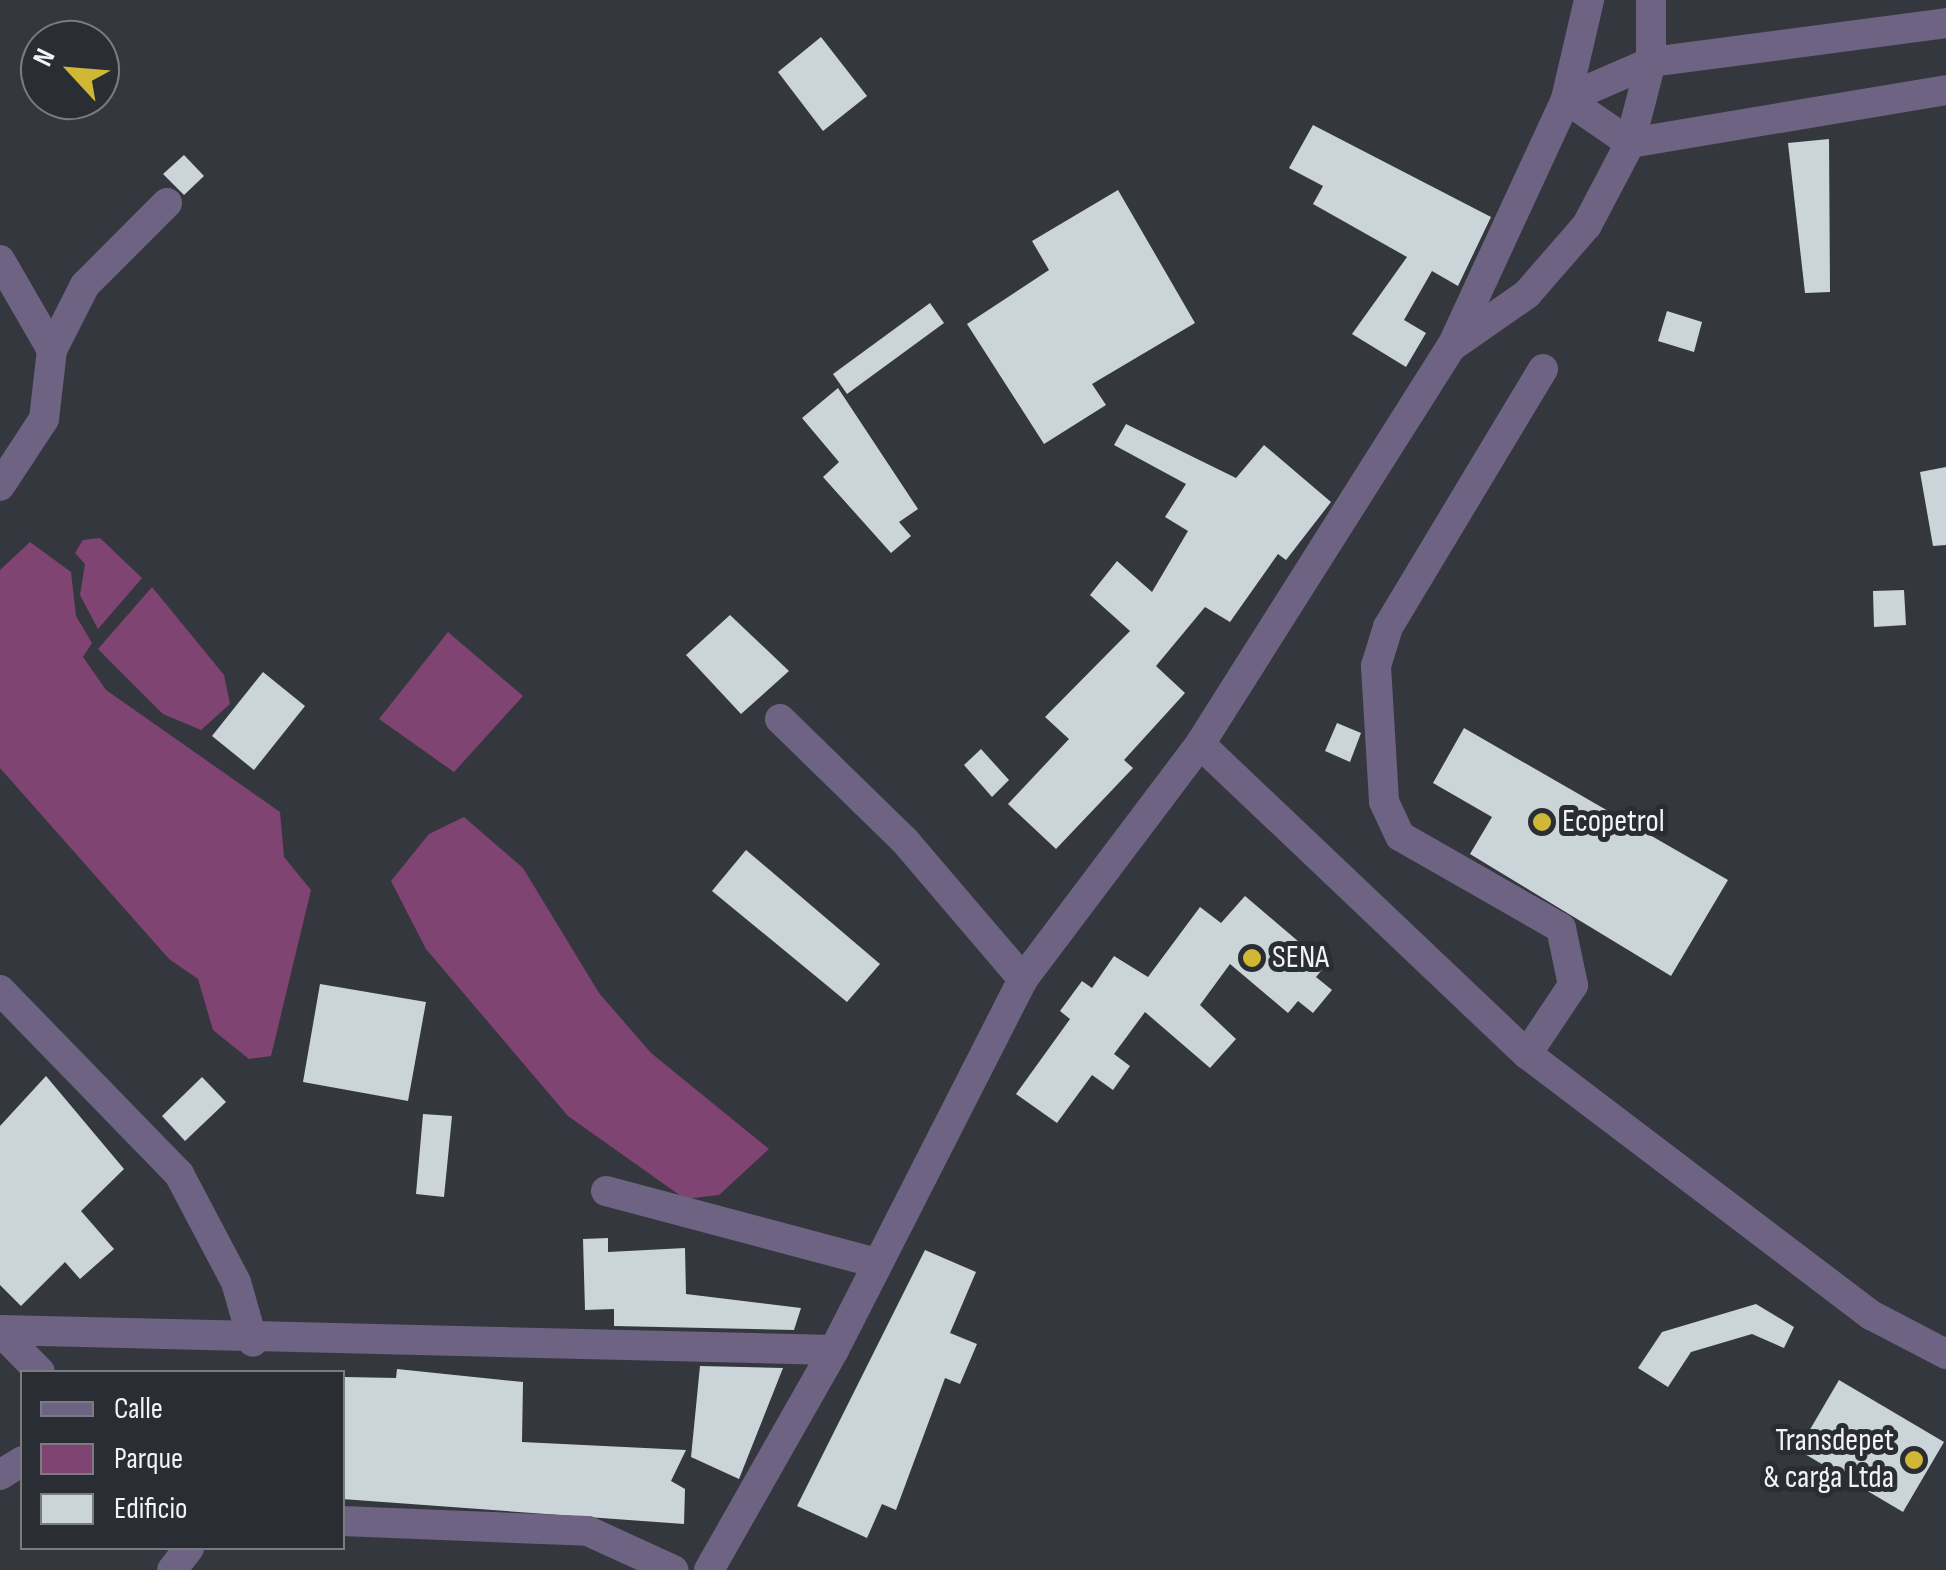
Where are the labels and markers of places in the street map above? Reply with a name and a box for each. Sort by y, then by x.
place label: Ecopetrol [1562,803,1665,841]
marker: Ecopetrol [1531,811,1553,833]
place label: SENA [1272,939,1329,977]
marker: SENA [1241,947,1263,969]
place label: Transdepet & carga Ltda [1763,1423,1894,1498]
marker: Transdepet & carga Ltda [1903,1449,1925,1471]

